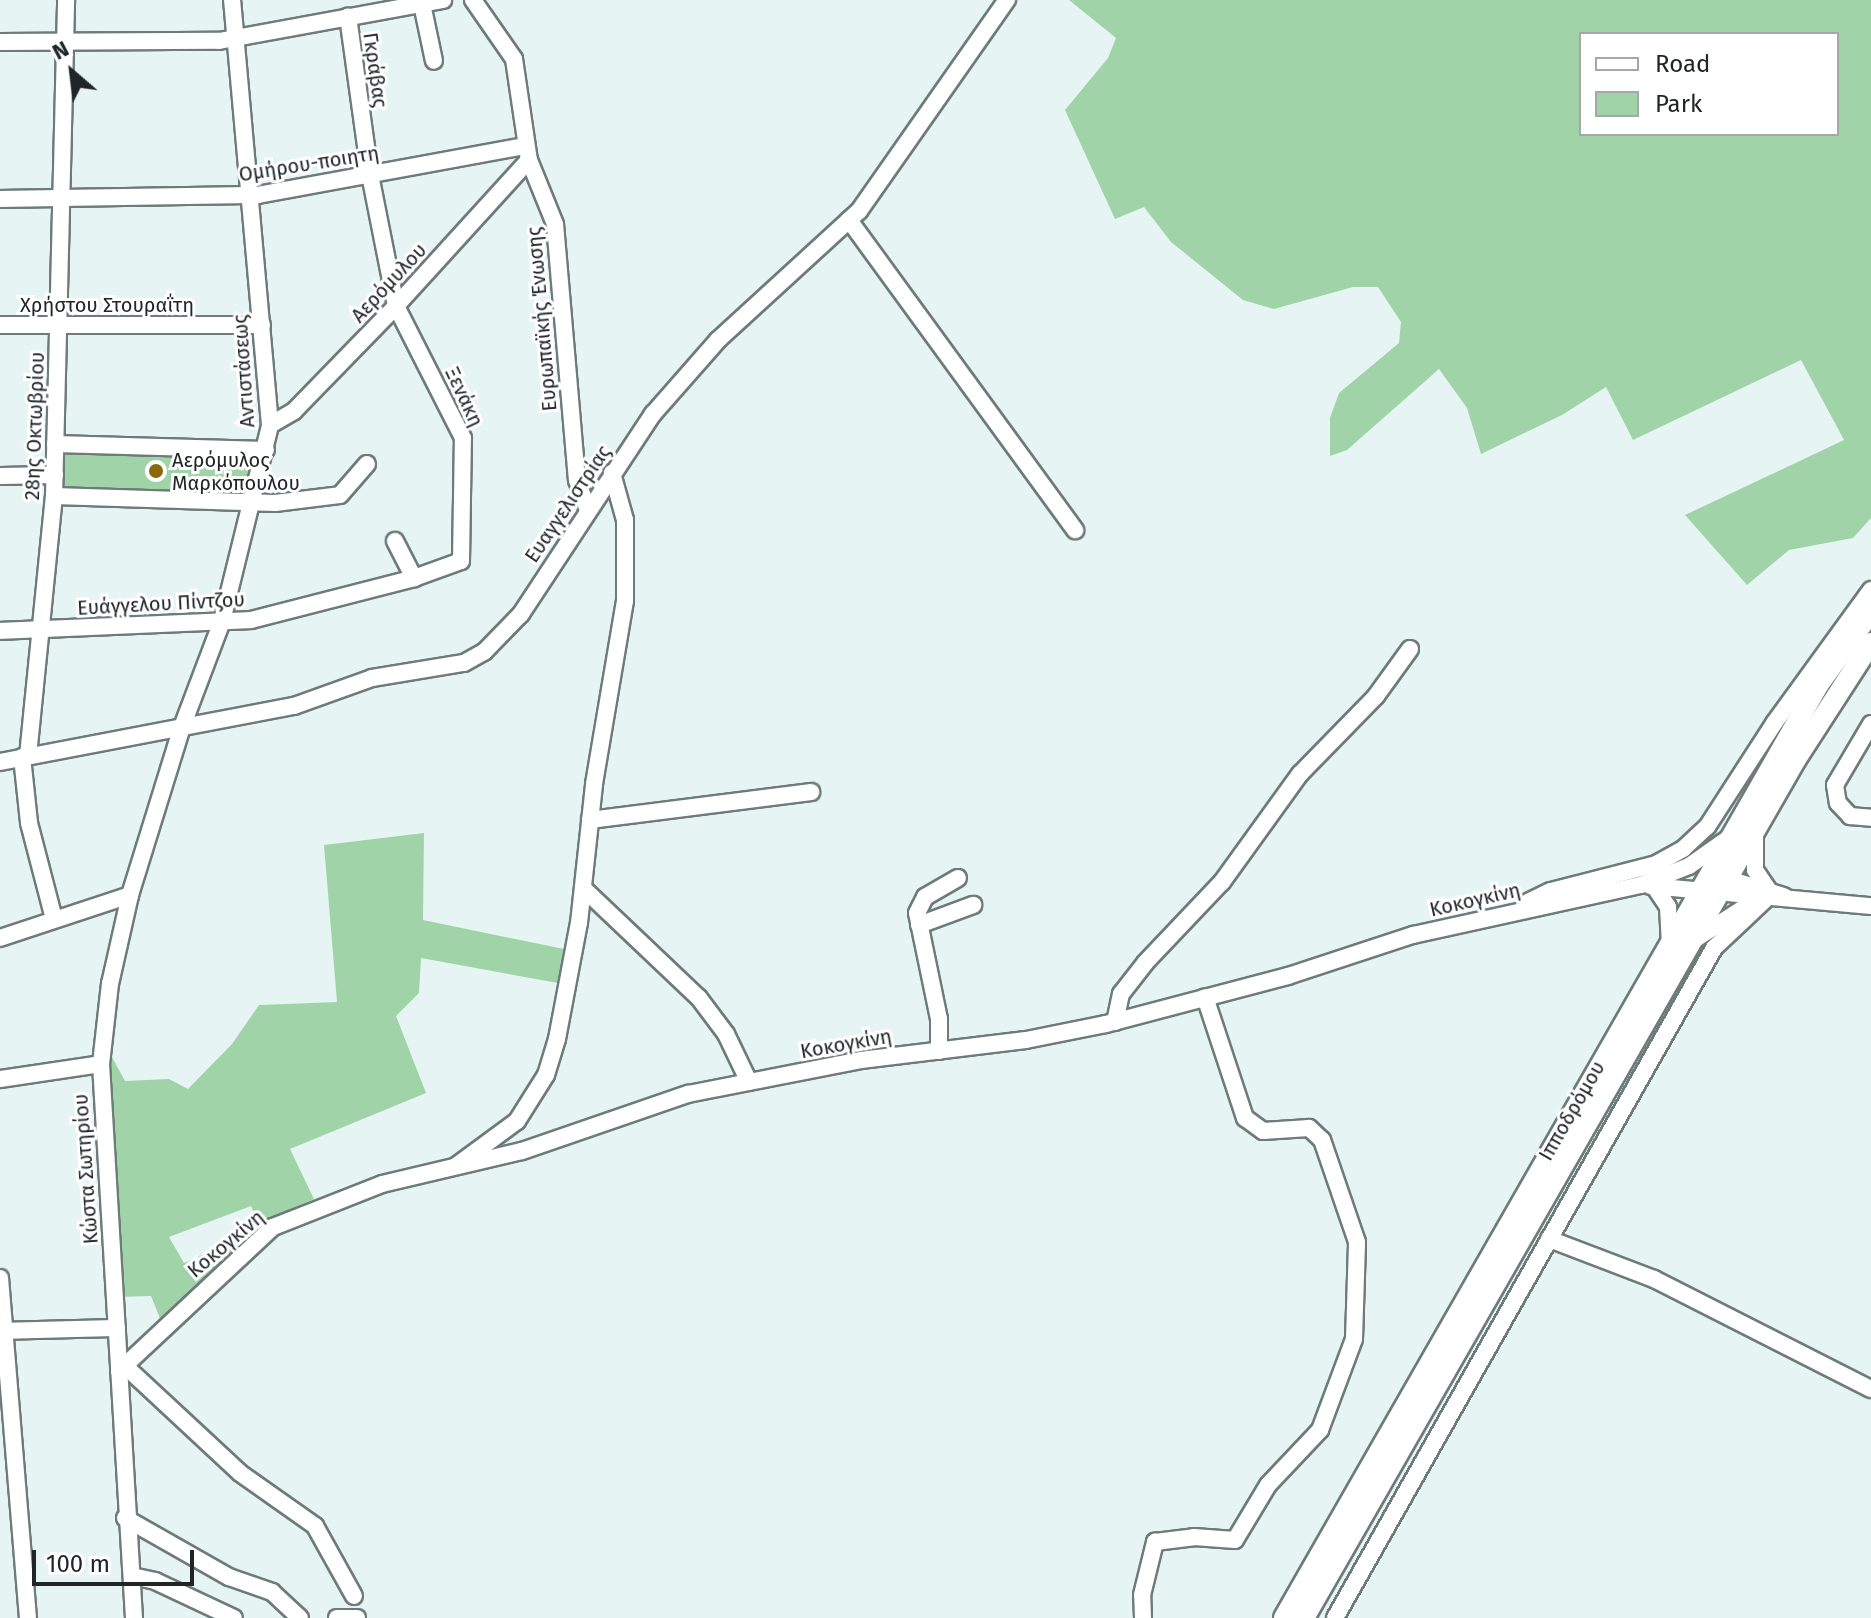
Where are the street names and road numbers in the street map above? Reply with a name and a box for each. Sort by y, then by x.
street label: Γκράβας [358,31,392,109]
street label: Ομήρου-ποιητη [237,141,381,187]
street label: Ευρωπαϊκής Ένωσης [522,226,562,412]
street label: Αερόμυλου [346,238,432,328]
street label: Χρήστου Στουραΐτη [20,293,194,317]
street label: Αντιστάσεως [228,314,260,428]
street label: 28ης Οκτωβρίου [20,351,50,501]
street label: Ξενάκη [440,363,488,431]
street label: Ευαγγελιστρίας [520,441,616,567]
street label: Ευάγγελου Πίντζου [77,588,245,620]
street label: Κοκογκίνη [1427,878,1523,922]
street label: Κοκογκίνη [798,1024,894,1064]
street label: Ιπποδρόμου [1534,1057,1610,1165]
street label: Κώστα Σωτηρίου [69,1093,103,1245]
street label: Κοκογκίνη [183,1205,269,1283]

